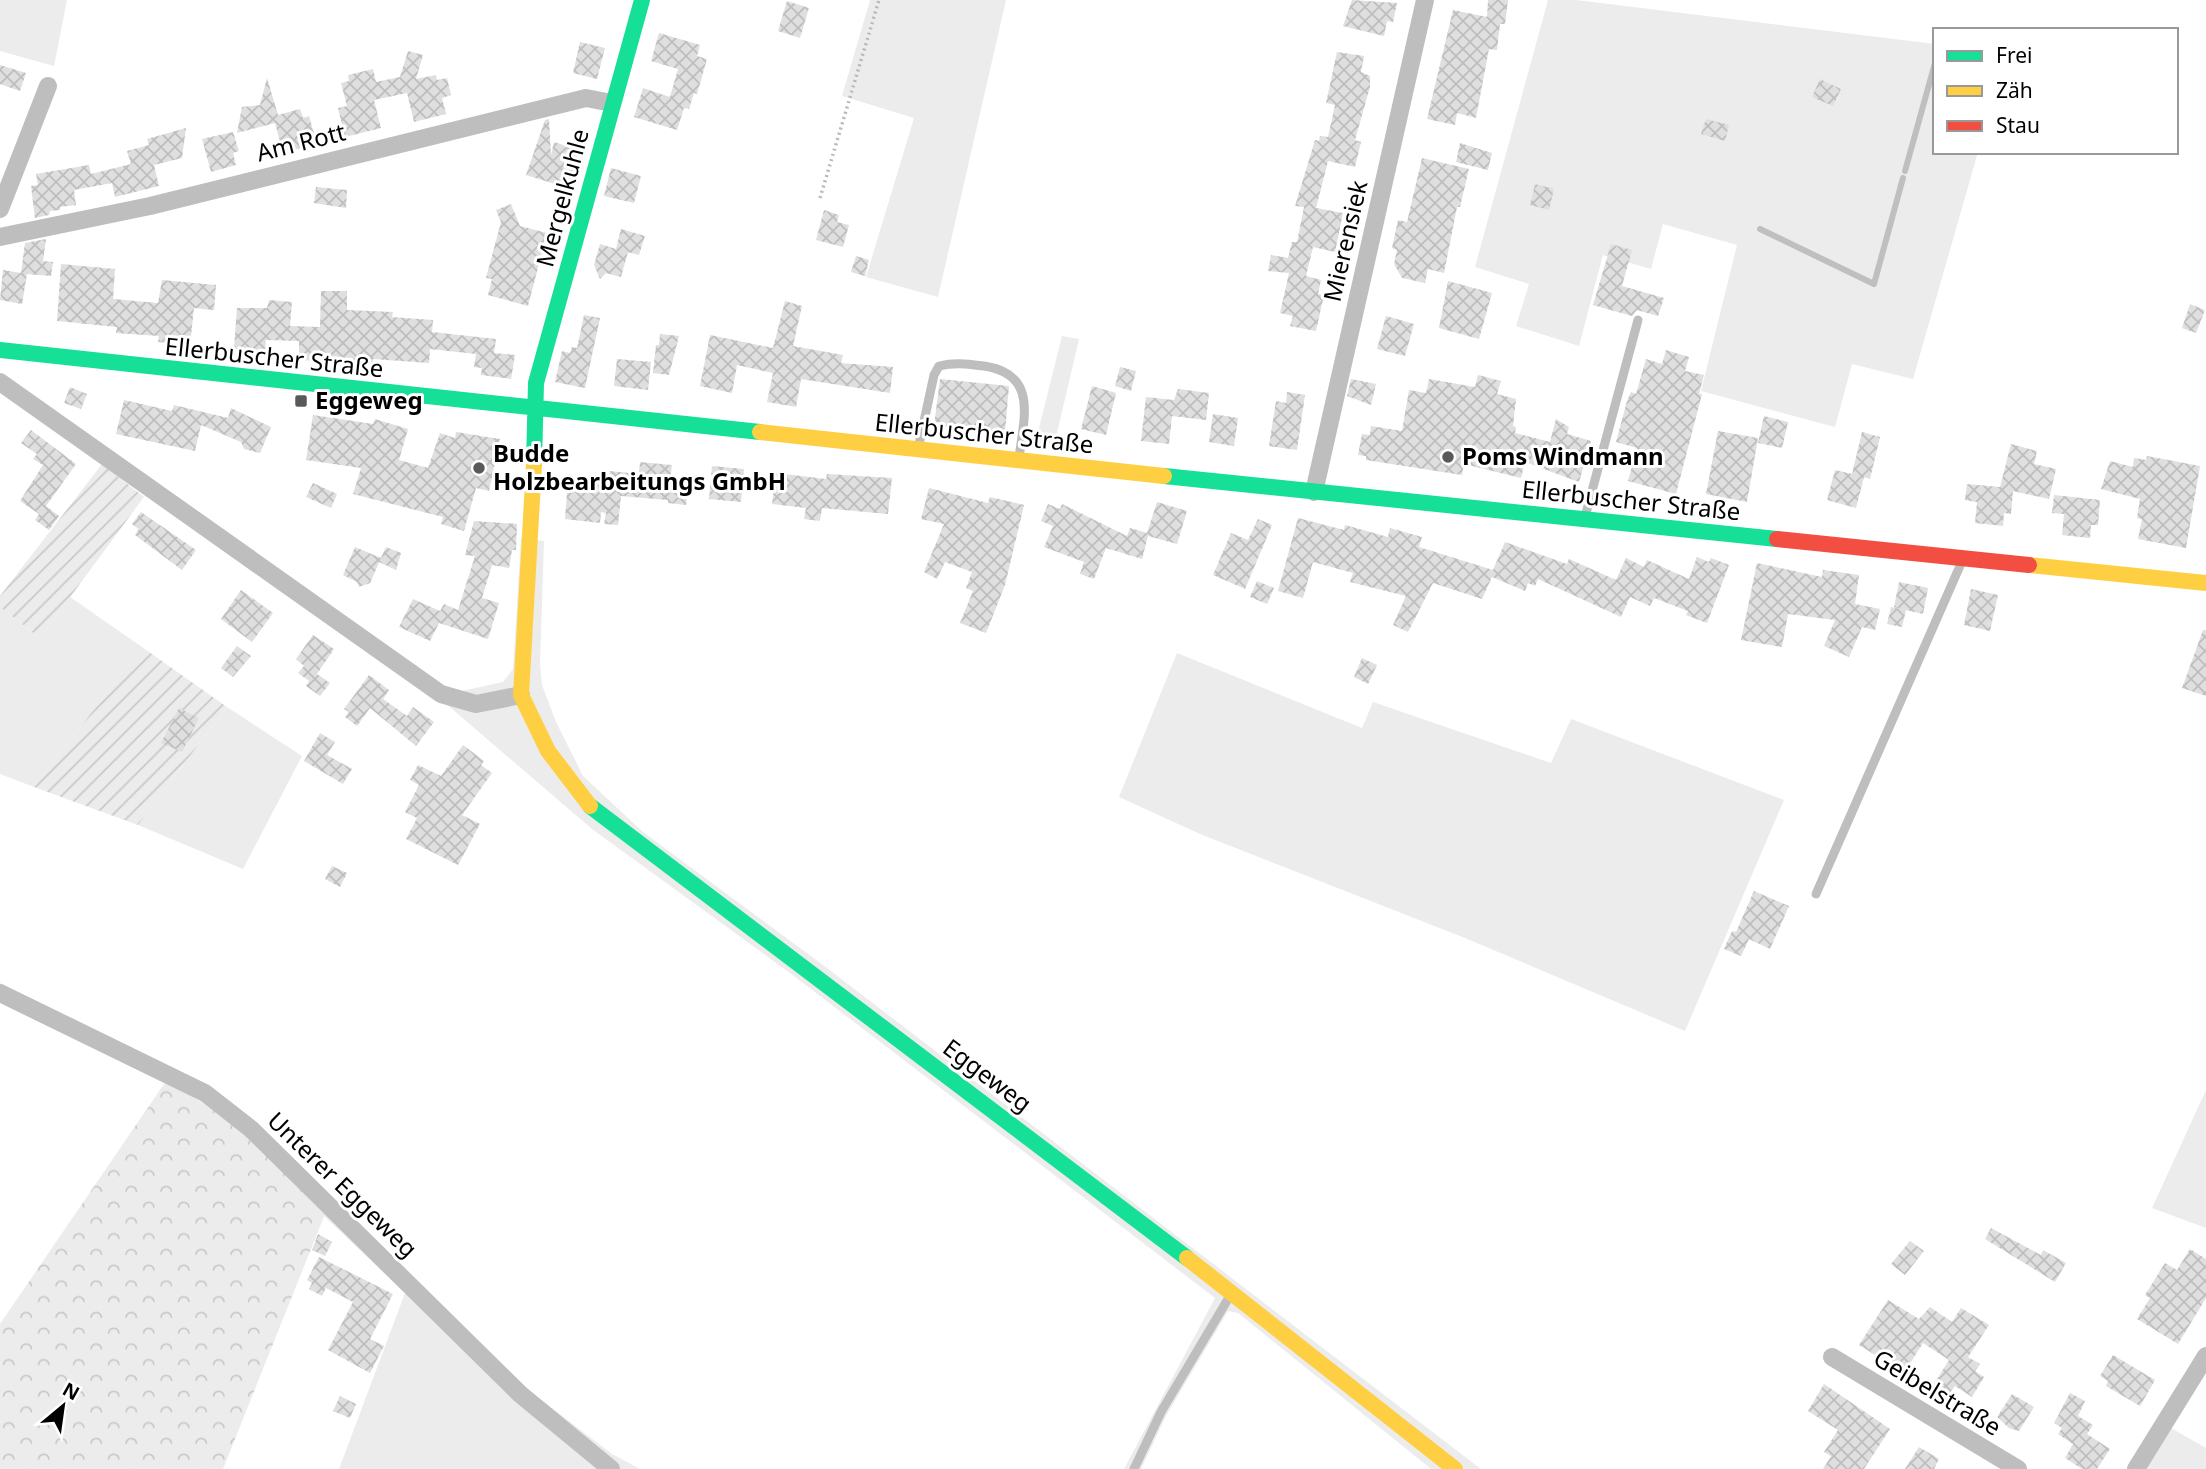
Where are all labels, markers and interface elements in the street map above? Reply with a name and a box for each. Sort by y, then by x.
legend [1933,28,2178,154]
text: Frei [1996,41,2032,69]
text: Zäh [1996,76,2033,104]
text: Stau [1996,111,2040,139]
street label: Am Rott [253,114,349,169]
street label: Mergelkuhle [527,125,596,270]
street label: Mierensiek [1315,177,1375,304]
street label: Ellerbuscher Straße [163,329,385,384]
place label: Eggeweg [315,383,423,416]
marker: Eggeweg [293,393,309,409]
street label: Ellerbuscher Straße [873,405,1095,460]
place label: Budde Holzbearbeitungs GmbH [493,436,786,497]
place label: Poms Windmann [1462,439,1664,472]
marker: Poms Windmann [1440,449,1456,465]
marker: Budde Holzbearbeitungs GmbH [471,460,487,476]
street label: Ellerbuscher Straße [1520,472,1742,527]
street label: Eggeweg [937,1031,1039,1119]
street label: Unterer Eggeweg [261,1104,425,1264]
street label: Geibelstraße [1868,1341,2008,1443]
north arrow [28,1371,98,1441]
text: N [58,1376,84,1406]

